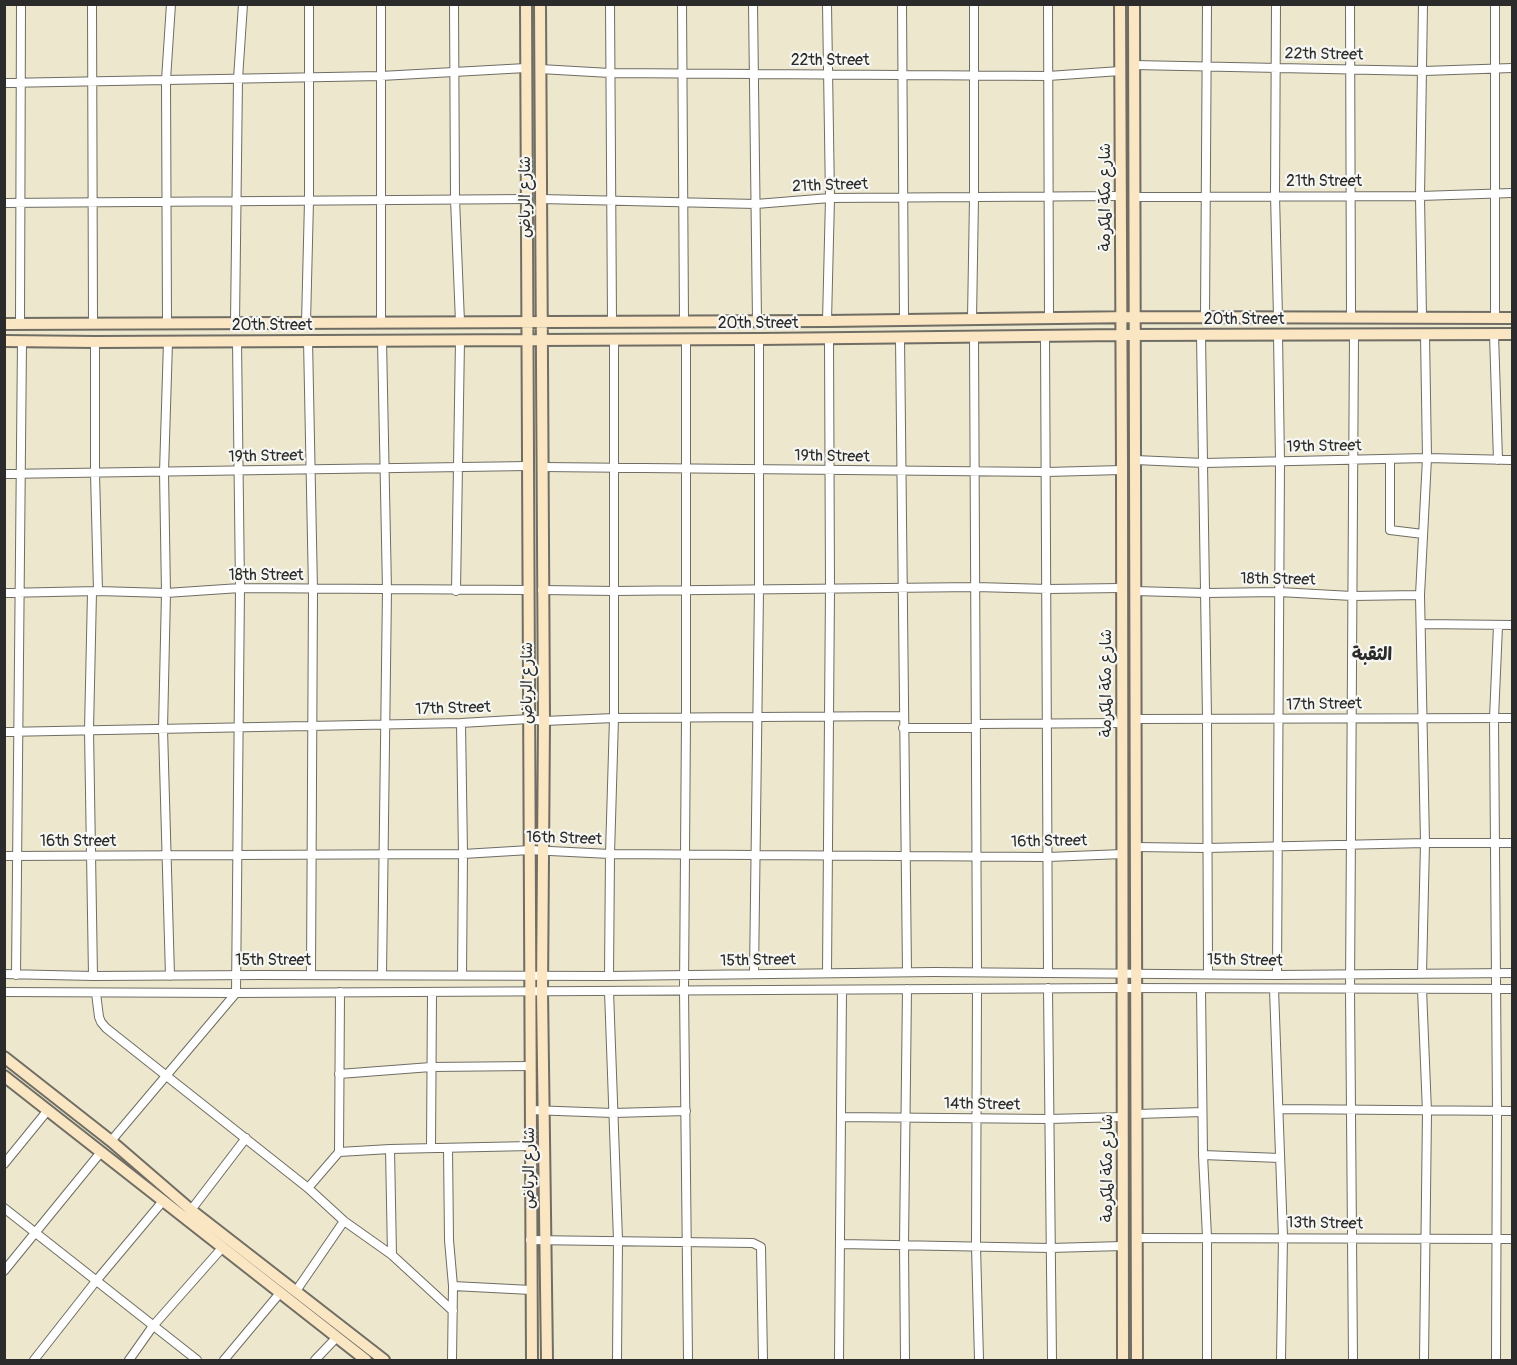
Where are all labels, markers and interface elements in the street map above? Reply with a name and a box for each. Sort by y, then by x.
street label: 22th Street [1284,45,1364,65]
street label: 22th Street [791,51,869,71]
street label: شارع مكة المكرمة [1096,143,1116,251]
street label: شارع الرياض [516,156,536,238]
street label: 21th Street [1286,172,1362,192]
street label: 21th Street [792,175,868,197]
street label: 20th Street [1204,310,1284,330]
street label: 20th Street [718,314,798,334]
street label: 20th Street [232,316,312,336]
street label: 19th Street [1286,437,1362,457]
street label: 19th Street [228,447,304,467]
street label: 19th Street [794,447,870,467]
street label: 18th Street [228,566,304,586]
street label: 18th Street [1240,570,1316,590]
street label: شارع مكة المكرمة [1097,629,1117,737]
street label: شارع الرياض [518,642,538,724]
district label: الثقبة [1352,644,1392,666]
street label: 17th Street [1286,695,1362,715]
street label: 17th Street [415,698,491,720]
street label: 16th Street [525,828,603,850]
street label: 16th Street [40,832,116,852]
street label: 16th Street [1011,832,1087,852]
street label: 15th Street [235,951,311,971]
street label: 15th Street [720,951,796,971]
street label: 15th Street [1207,951,1283,971]
street label: 14th Street [944,1095,1020,1115]
street label: شارع مكة المكرمة [1098,1114,1118,1222]
street label: شارع الرياض [520,1127,540,1209]
street label: 13th Street [1287,1214,1363,1234]

